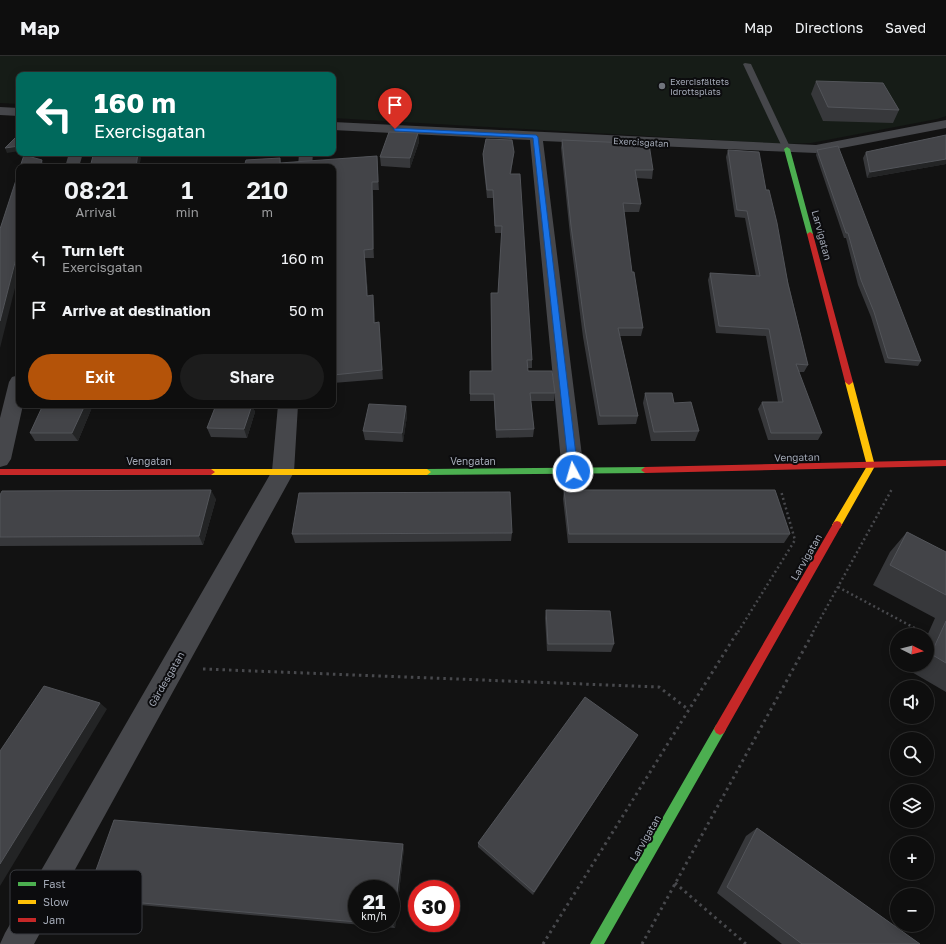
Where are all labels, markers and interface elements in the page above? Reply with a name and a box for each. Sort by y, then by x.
text: Map [20,16,60,39]
text: Map [744,19,773,36]
text: Directions [795,19,863,36]
text: Saved [885,19,926,36]
place label: Exercisfältets Idrottsplats [670,76,729,97]
marker: Exercisfältets Idrottsplats [657,81,667,91]
text: 160 m [94,86,176,119]
icon: left [28,88,80,140]
pin [378,88,412,129]
icon: arrive [384,94,406,116]
text: Exercisgatan [94,120,205,142]
street label: Exercisgatan [613,135,669,149]
text: 08:21 [64,175,128,204]
text: 1 [181,175,193,204]
text: 210 [246,175,288,204]
text: Arrival [76,204,116,220]
text: min [176,204,199,220]
text: m [262,204,273,220]
street label: Larvigatan [810,209,834,261]
text: Turn left [62,241,124,259]
icon: left [28,247,50,269]
text: 160 m [281,249,324,267]
text: Exercisgatan [62,259,143,275]
icon: arrive [28,299,50,321]
text: Arrive at destination [62,301,211,319]
text: 50 m [289,301,324,319]
button: Exit [28,354,172,400]
button: Share [180,354,324,400]
position arrow [552,451,594,493]
street label: Vengatan [774,451,820,463]
street label: Vengatan [126,455,172,467]
street label: Vengatan [450,455,496,467]
street label: Larvigatan [788,532,824,582]
north arrow [890,628,934,672]
map controls [890,628,934,932]
street label: Gärdesgatan [145,649,187,709]
button: sound [890,680,934,724]
button: search [890,732,934,776]
button: layers [890,784,934,828]
street label: Larvigatan [627,813,663,863]
button: + [890,836,934,880]
legend [10,870,142,934]
text: Fast [43,877,66,890]
speed limit sign: 30 [408,880,460,932]
button: − [890,888,934,932]
text: 21 [363,889,385,913]
text: Slow [43,895,69,908]
text: km/h [361,910,387,922]
text: Jam [43,913,65,926]

